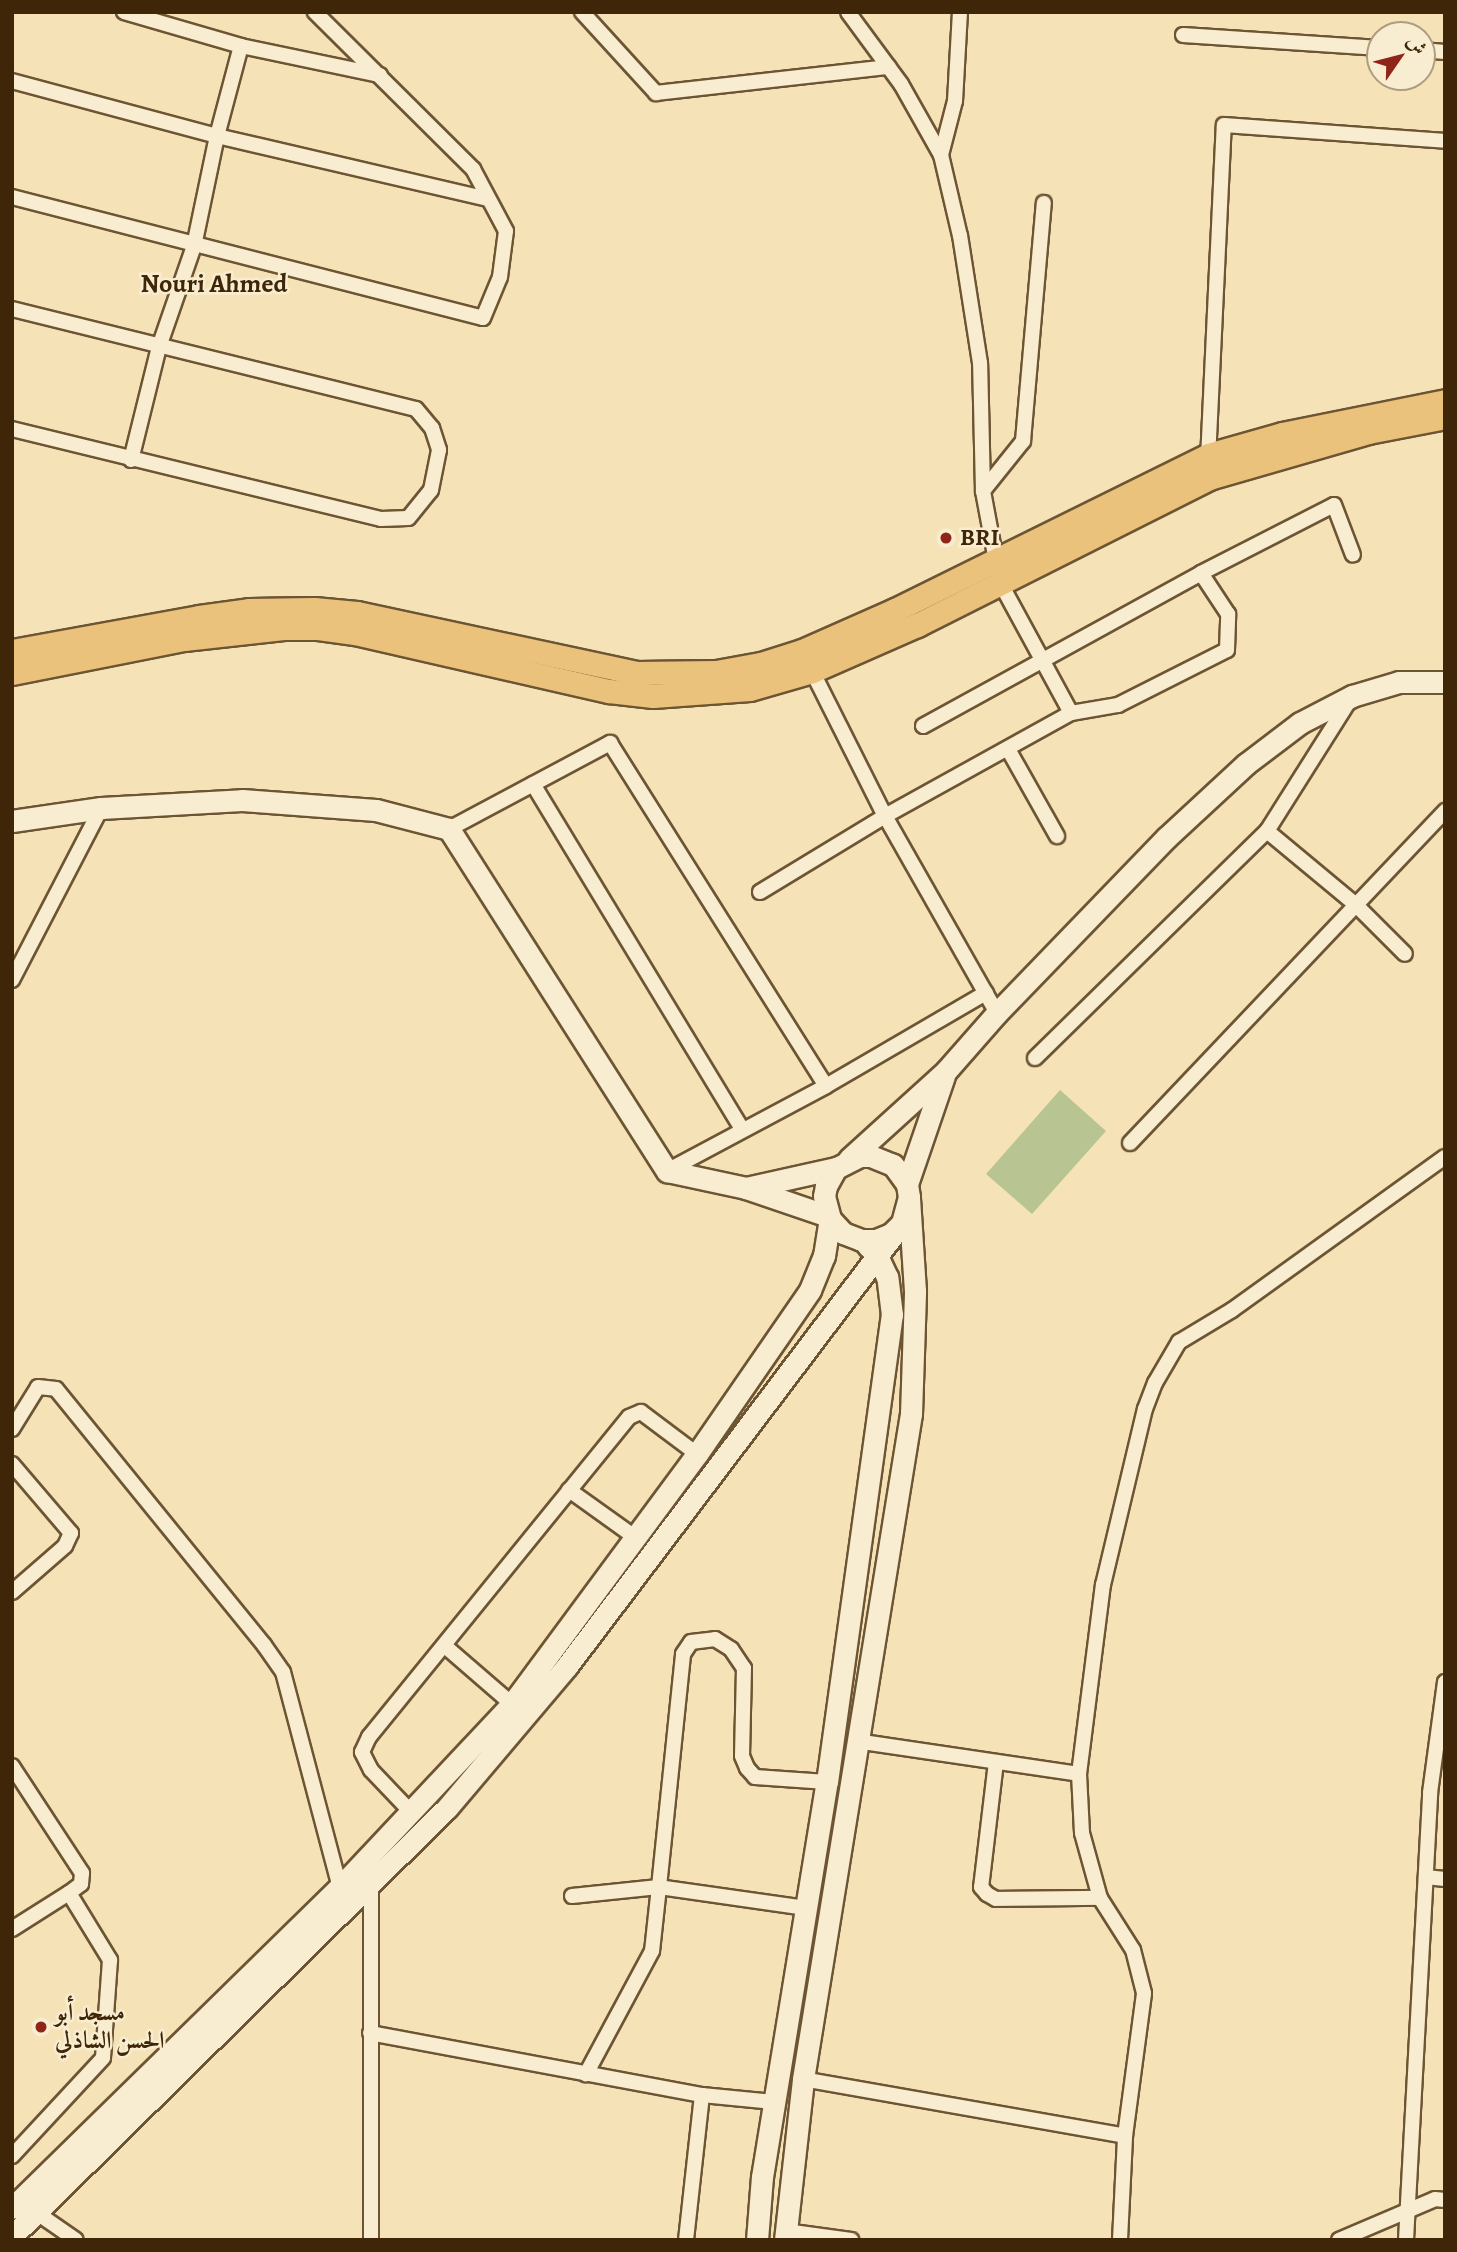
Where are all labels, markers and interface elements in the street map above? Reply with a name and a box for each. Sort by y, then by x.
north arrow [1366,21,1436,91]
text: ش [1401,30,1433,60]
district label: Nouri Ahmed [141,268,287,300]
place label: BRI [960,524,999,552]
marker: BRI [938,530,954,546]
place label: مسجد أبو الحسن الشاذلي [55,1999,164,2055]
marker: مسجد أبو الحسن الشاذلي [33,2019,49,2035]

